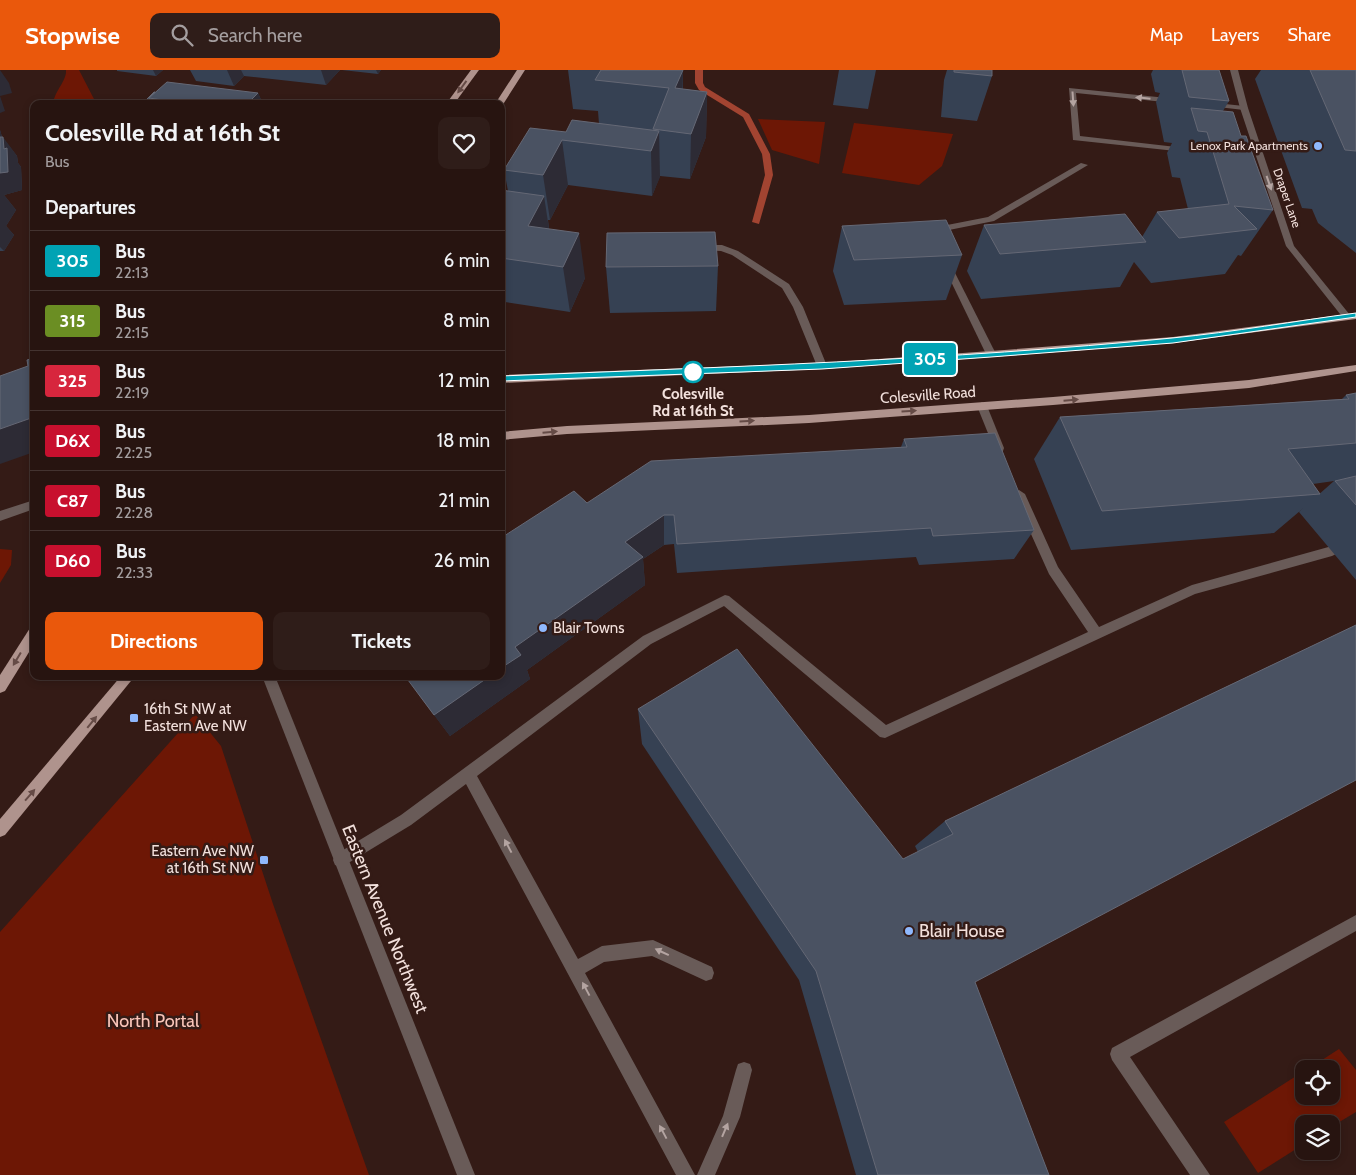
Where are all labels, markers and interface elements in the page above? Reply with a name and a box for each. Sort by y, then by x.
search box [150,13,500,58]
text: Stopwise [25,21,120,50]
icon: search [168,21,196,49]
text: Search here [208,24,302,47]
text: Map [1150,24,1183,46]
text: Layers [1211,24,1260,46]
text: Share [1288,24,1331,46]
one-way arrow [457,80,468,93]
one-way arrow [1069,92,1077,108]
one-way arrow [1135,93,1151,101]
button: heart [438,117,490,169]
text: Colesville Rd at 16th St [45,118,280,147]
place label: Lenox Park Apartments [1190,138,1308,153]
marker: Lenox Park Apartments [1312,140,1324,152]
text: Bus [45,152,69,171]
street label: Draper Lane [1270,166,1305,230]
one-way arrow [1265,176,1273,191]
text: Departures [45,196,136,219]
text: Bus [115,240,145,263]
text: 6 min [444,249,490,272]
text: 305 [56,250,89,272]
text: 22:13 [115,263,149,282]
text: Bus [115,300,145,323]
text: 8 min [443,309,490,332]
text: 315 [59,310,86,332]
text: 22:15 [115,323,149,342]
line badge: 305 [901,343,959,375]
text: 305 [914,348,946,370]
text: Bus [115,360,145,383]
marker: Colesville Rd at 16th St [682,361,704,383]
text: 12 min [438,369,490,392]
text: 325 [58,370,87,392]
text: 22:19 [115,383,149,402]
street label: Colesville Road [880,383,976,407]
place label: Colesville Rd at 16th St [652,385,734,420]
one-way arrow [1064,395,1080,403]
one-way arrow [901,407,917,415]
one-way arrow [739,417,755,425]
text: Bus [115,420,145,443]
one-way arrow [542,427,558,435]
text: 18 min [437,429,490,452]
text: D6X [55,430,90,452]
text: 22:25 [115,443,152,462]
text: Bus [115,480,145,503]
text: 21 min [438,489,490,512]
text: C87 [57,490,88,512]
text: 22:28 [115,503,153,522]
text: Bus [116,540,146,563]
text: 26 min [434,549,490,572]
text: D60 [55,550,91,572]
text: 22:33 [116,563,153,582]
button: Directions [45,612,263,670]
button: Tickets [273,612,490,670]
place label: Blair Towns [553,619,624,637]
marker: Blair Towns [537,622,549,634]
one-way arrow [12,653,21,666]
place label: 16th St NW at Eastern Ave NW [144,700,247,735]
marker: 16th St NW at Eastern Ave NW [128,712,140,724]
one-way arrow [86,716,97,729]
one-way arrow [25,789,36,802]
street label: Eastern Avenue Northwest [337,821,433,1017]
one-way arrow [504,839,513,853]
place label: Eastern Ave NW at 16th St NW [151,842,255,877]
marker: Eastern Ave NW at 16th St NW [258,854,270,866]
place label: Blair House [919,920,1005,942]
marker: Blair House [903,925,915,937]
one-way arrow [655,948,669,956]
one-way arrow [581,982,590,996]
park label: North Portal [107,1010,200,1032]
map controls [1295,1060,1340,1160]
button: locate [1295,1060,1340,1105]
button: layers [1295,1115,1340,1160]
one-way arrow [722,1123,730,1137]
one-way arrow [659,1125,667,1139]

